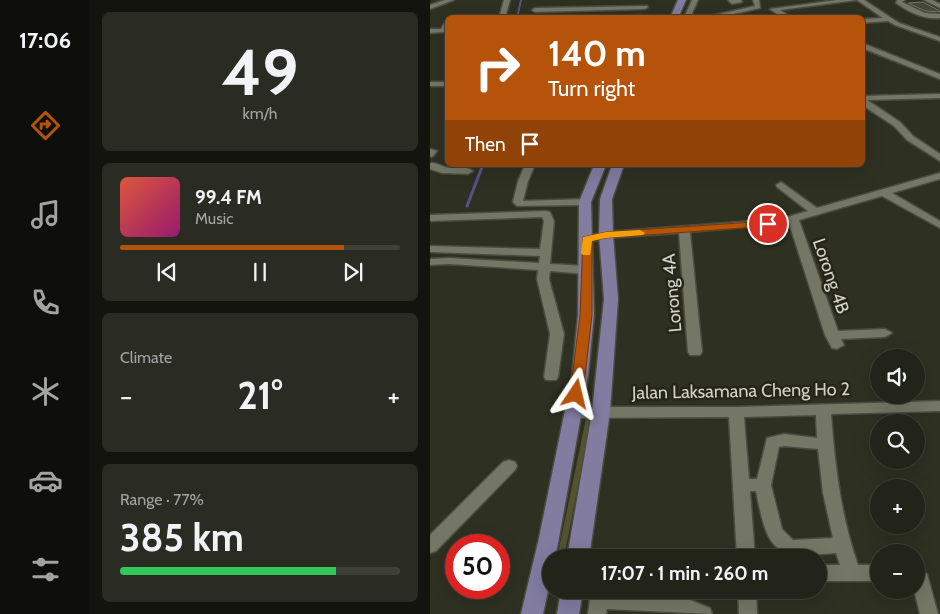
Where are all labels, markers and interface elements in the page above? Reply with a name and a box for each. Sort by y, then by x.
text: 17:06 [19,27,71,54]
text: 49 [222,32,298,111]
text: 140 m [548,32,646,75]
icon: right [465,35,530,100]
text: Turn right [548,75,635,102]
text: km/h [242,104,278,123]
icon: directions [28,108,63,143]
icon: arrive [516,130,544,158]
text: Then [465,133,506,156]
text: 99.4 FM [195,186,262,209]
icon: music [28,197,63,232]
pin [747,203,789,245]
text: Music [195,209,233,228]
icon: arrive [754,210,782,238]
street label: Lorong 4B [808,235,854,317]
street label: Lorong 4A [658,253,686,333]
icon: previous [153,258,181,286]
icon: pause [246,258,274,286]
icon: next [339,258,367,286]
icon: phone [28,285,63,320]
text: Climate [120,348,172,367]
map controls [870,349,925,599]
button: sound [870,349,925,404]
position arrow [549,367,601,419]
text: 21° [237,372,283,419]
icon: climate [28,374,63,409]
street label: Jalan Laksamana Cheng Ho 2 [631,378,850,404]
text: − [120,379,132,413]
text: + [388,379,400,413]
button: search [870,414,925,469]
icon: car [28,463,63,498]
button: + [870,479,925,534]
text: Range · 77% [120,490,204,509]
text: 385 km [120,514,244,561]
speed limit sign: 50 [445,534,510,599]
button: − [870,544,925,599]
icon: filters [28,552,63,587]
text: 17:07 · 1 min · 260 m [601,562,768,585]

